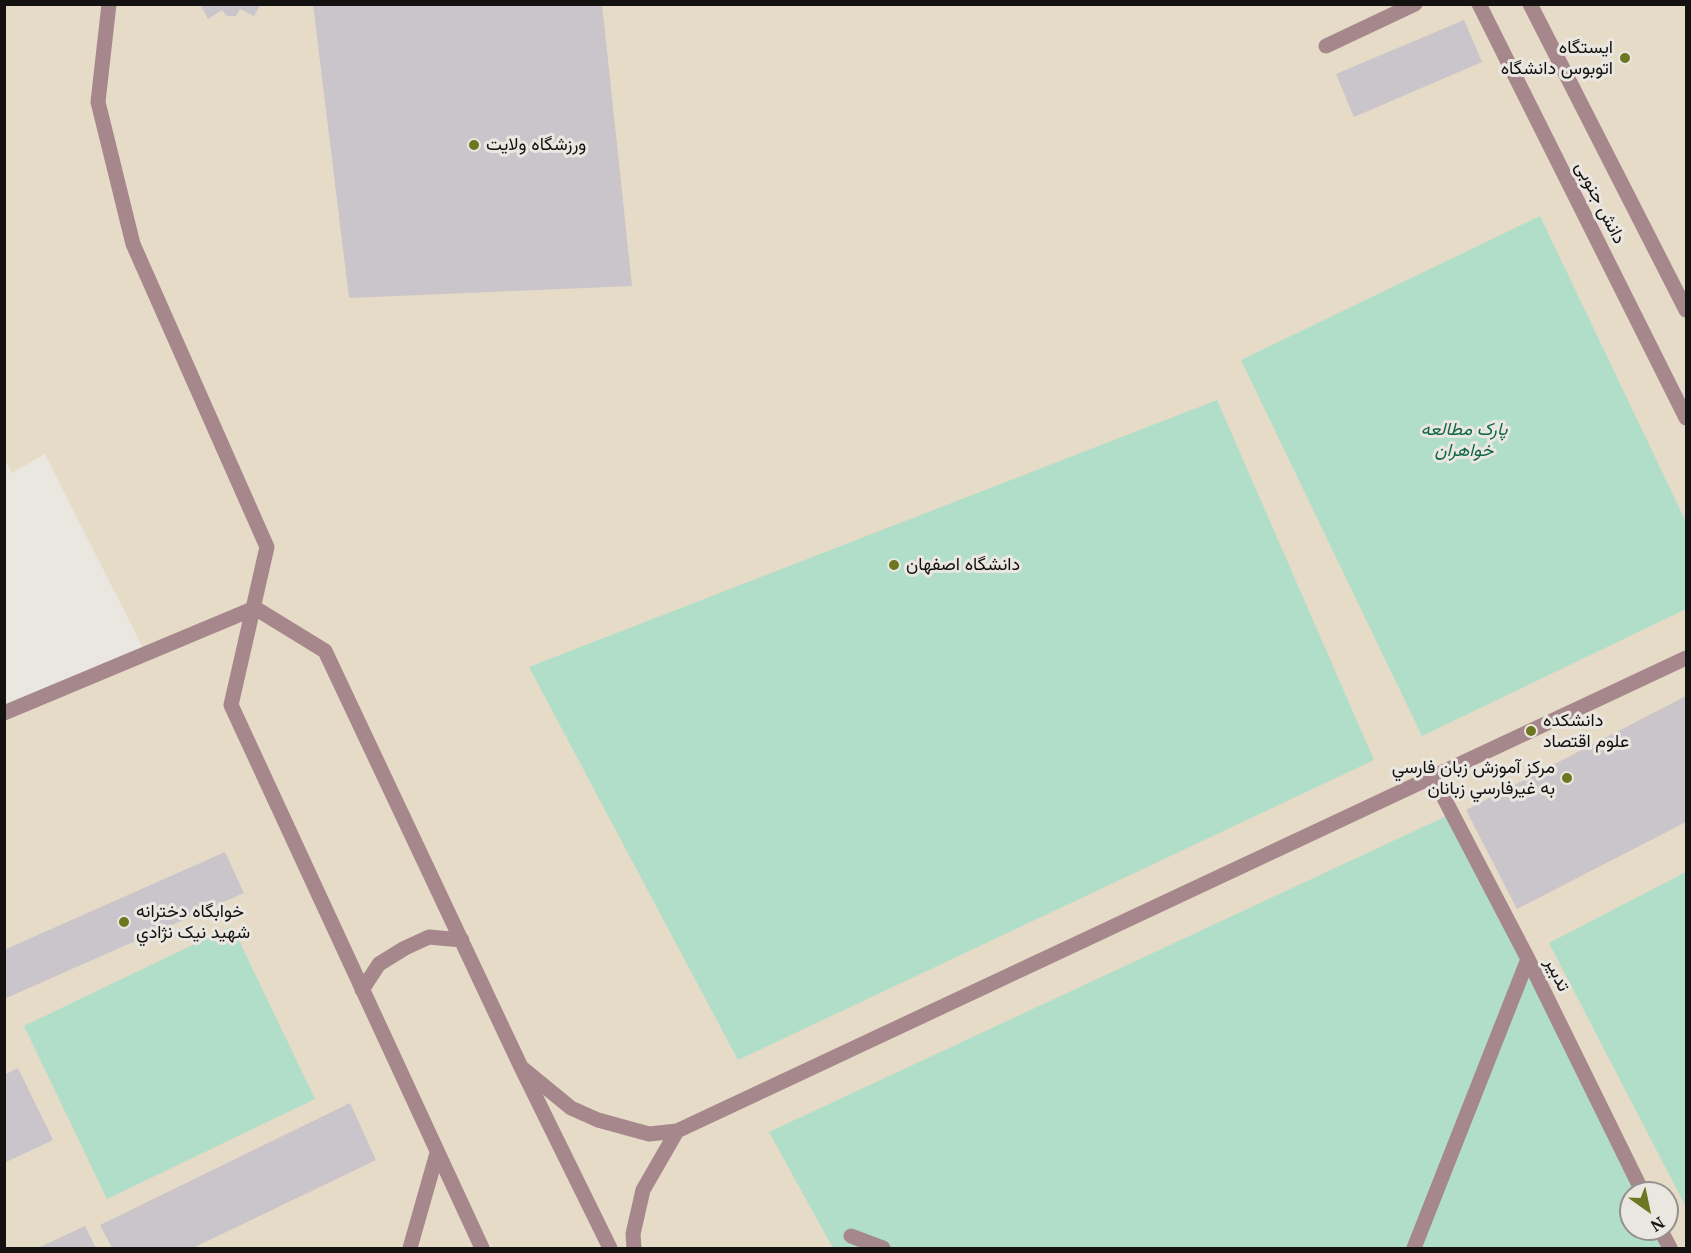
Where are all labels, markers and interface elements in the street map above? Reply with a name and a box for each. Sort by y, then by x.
place label: ایستگاه اتوبوس دانشگاه [1501,37,1613,80]
marker: ایستگاه اتوبوس دانشگاه [1618,51,1632,65]
place label: ورزشگاه ولایت [486,134,586,156]
marker: ورزشگاه ولایت [467,138,481,152]
street label: دانش جنوبی [1570,158,1630,248]
park label: پارک مطالعه خواهران [1421,419,1507,462]
place label: دانشگاه اصفهان [906,554,1020,576]
marker: دانشگاه اصفهان [887,558,901,572]
place label: دانشکده علوم اقتصاد [1543,710,1629,752]
marker: دانشکده علوم اقتصاد [1524,724,1538,738]
place label: مرکز آموزش زبان فارسي به غيرفارسي زبانان [1392,757,1555,800]
marker: مرکز آموزش زبان فارسي به غيرفارسي زبانان [1560,771,1574,785]
place label: خوابگاه دخترانه شهيد نيک نژادي [136,901,250,944]
marker: خوابگاه دخترانه شهيد نيک نژادي [117,915,131,929]
street label: تدبیر [1540,955,1574,995]
north arrow [1619,1181,1679,1241]
text: N [1646,1212,1669,1237]

